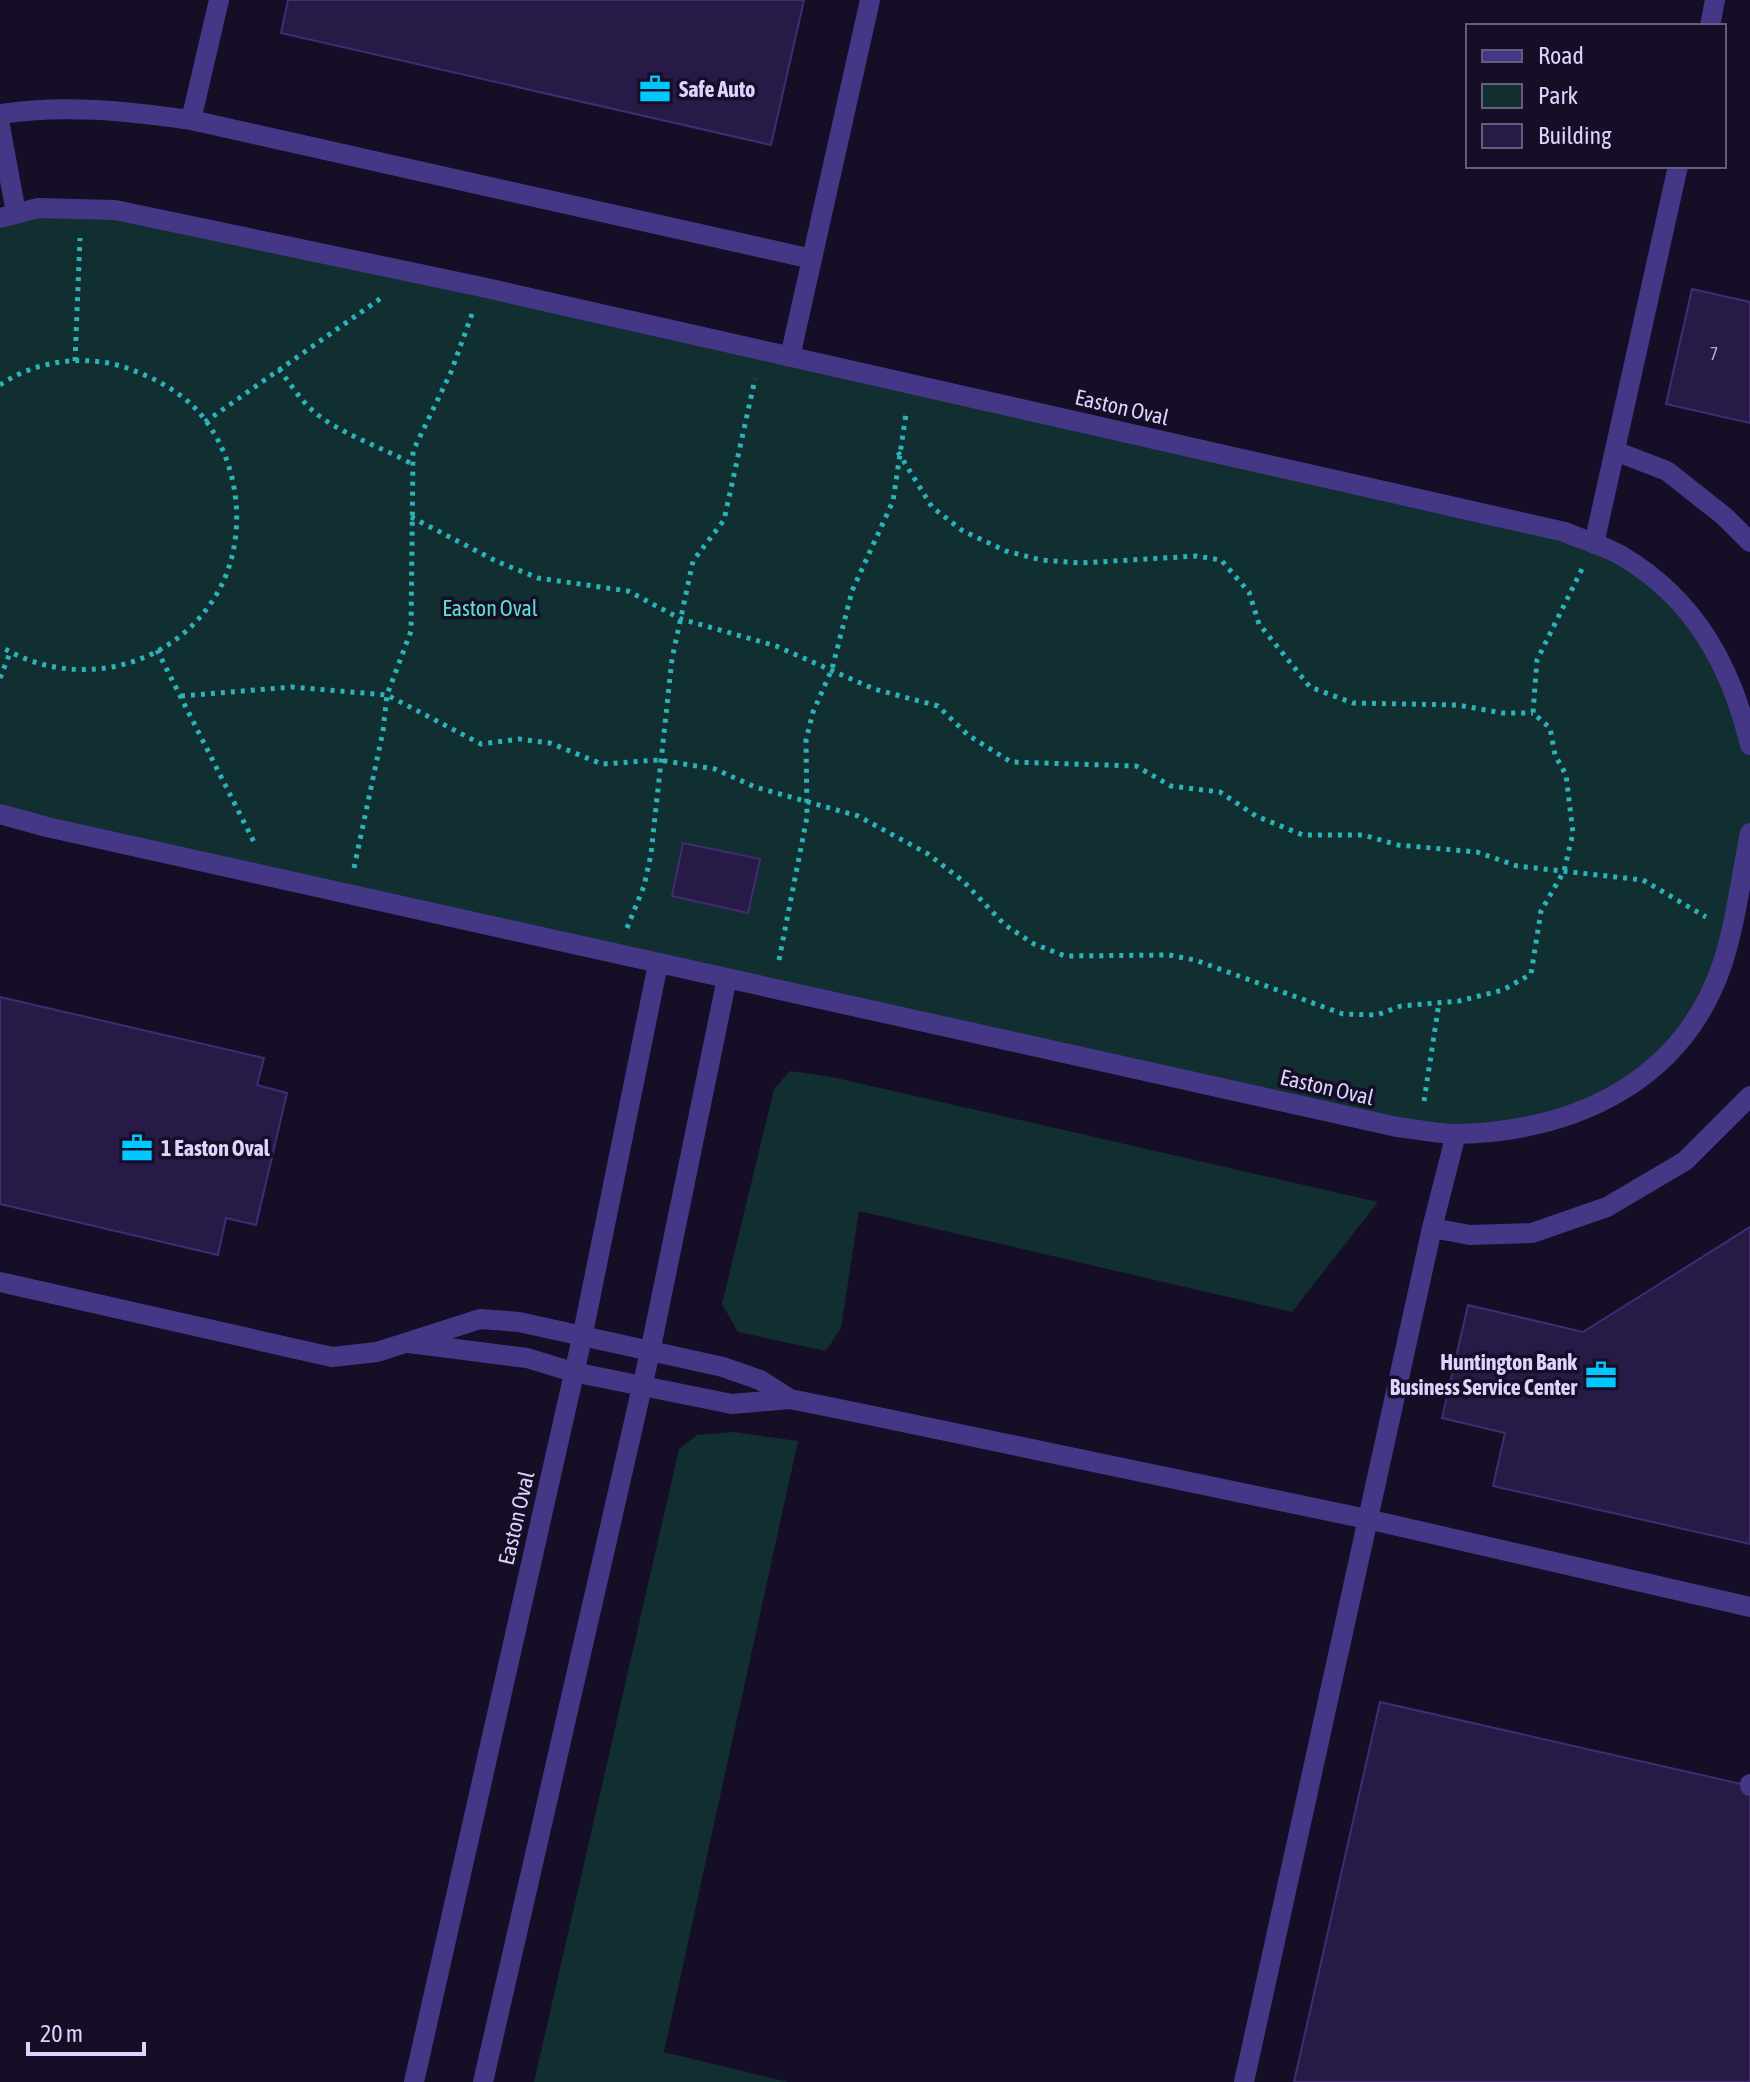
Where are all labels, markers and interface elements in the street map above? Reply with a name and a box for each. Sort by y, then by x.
legend [1466,24,1726,168]
text: Road [1538,42,1584,69]
office icon: Safe Auto [638,72,672,106]
place label: Safe Auto [679,76,755,102]
text: Park [1538,82,1579,109]
text: Building [1538,122,1612,149]
house number: 7 [1710,343,1718,364]
street label: Easton Oval [1073,384,1171,430]
park label: Easton Oval [442,595,538,621]
street label: Easton Oval [1278,1064,1376,1110]
office icon: 1 Easton Oval [120,1131,154,1165]
place label: 1 Easton Oval [161,1135,271,1161]
place label: Huntington Bank Business Service Center [1390,1349,1577,1400]
office icon: Huntington Bank Business Service Center [1584,1358,1618,1392]
street label: Easton Oval [493,1469,539,1567]
scale bar [28,2006,144,2056]
text: 20 m [40,2020,83,2047]

